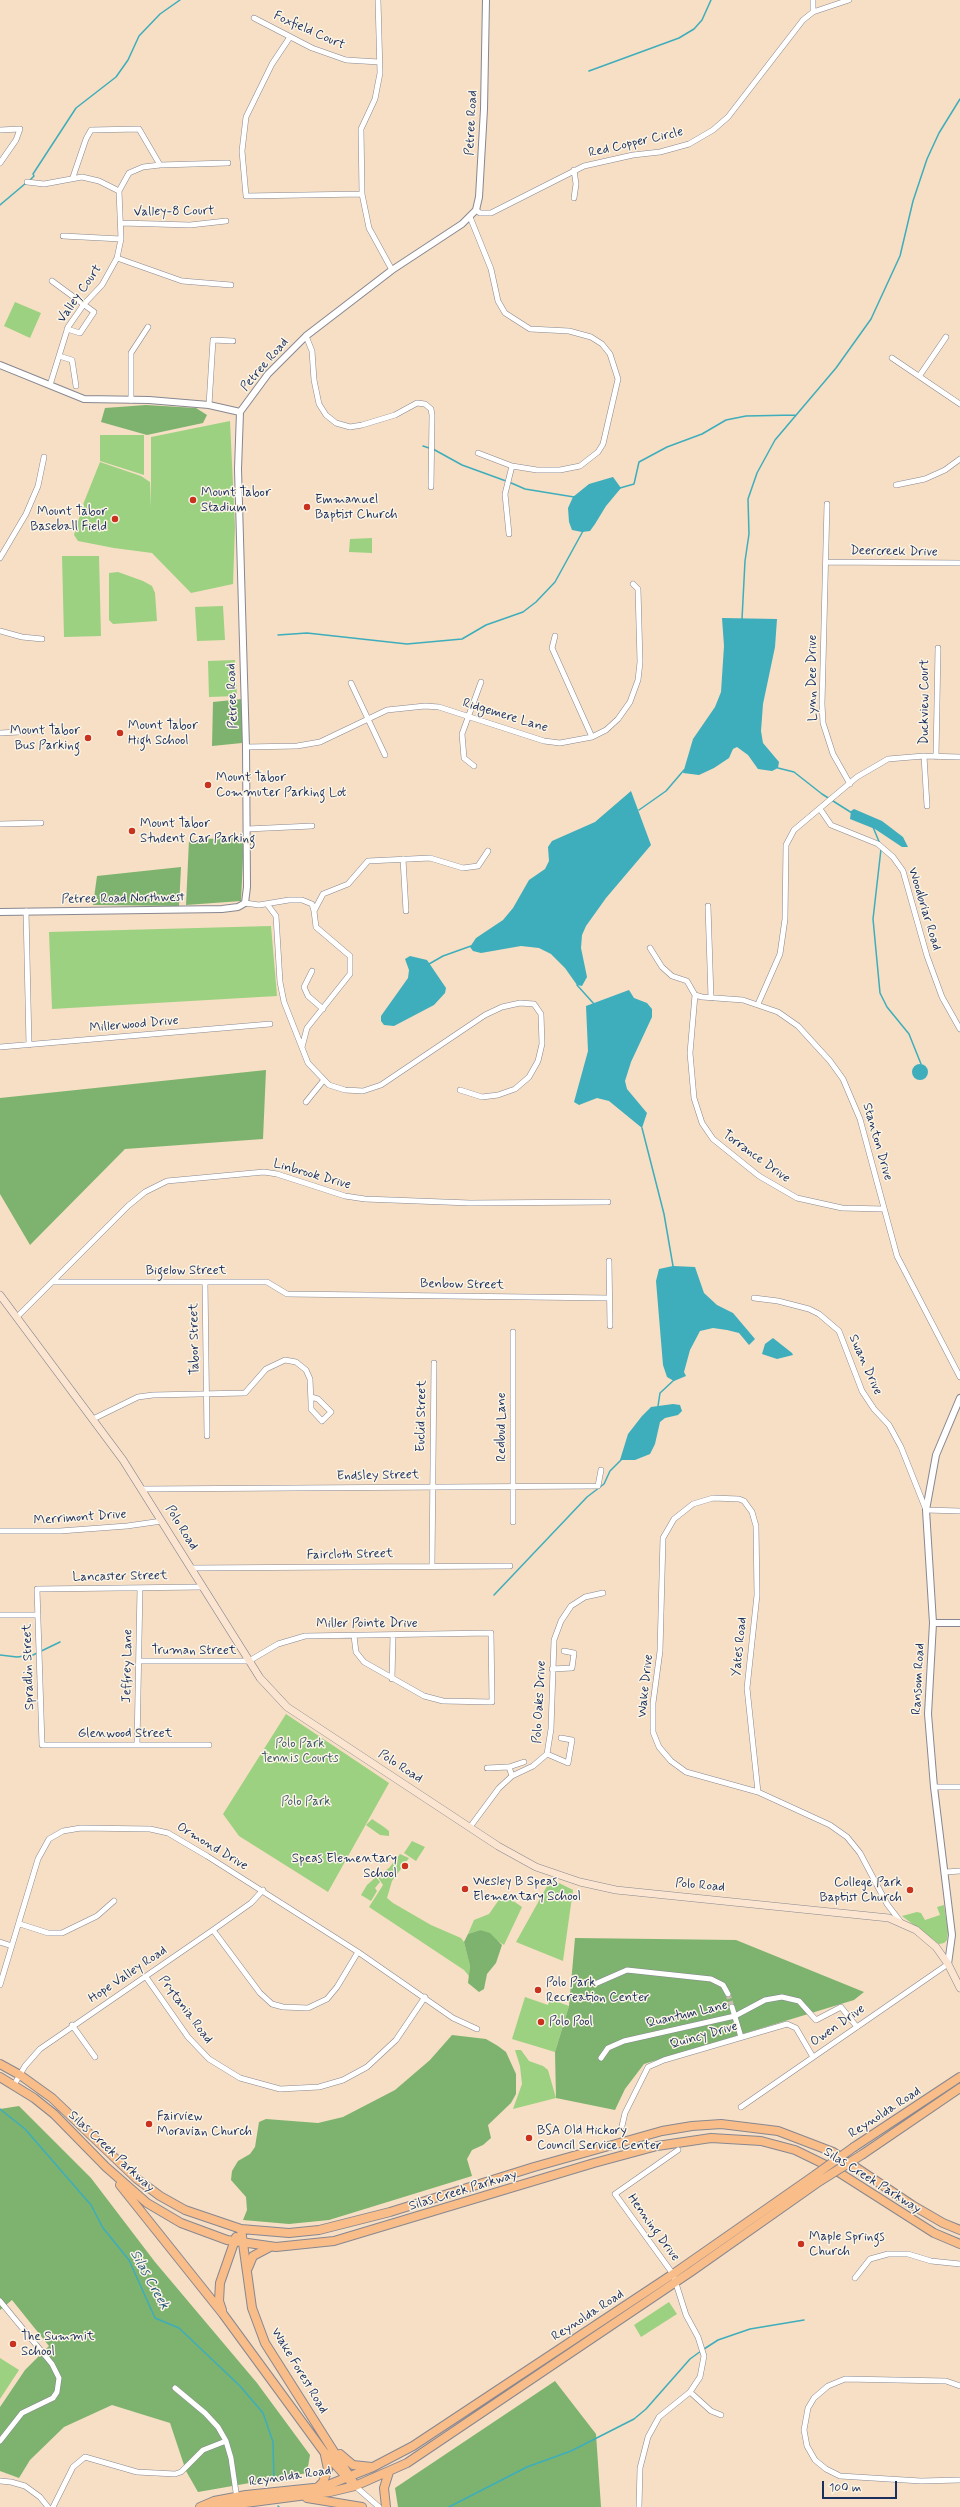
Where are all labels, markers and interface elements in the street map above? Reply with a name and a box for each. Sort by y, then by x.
street label: Foxfield Court [271,8,347,54]
street label: Petree Road [463,90,481,156]
street label: Red Copper Circle [587,125,685,161]
street label: Valley-8 Court [134,203,214,221]
street label: Valley Court [54,262,106,326]
street label: Petree Road [238,335,292,395]
place label: Mount Tabor Stadium [201,485,271,516]
place label: Emmanuel Baptist Church [315,492,398,523]
marker: Mount Tabor Stadium [188,495,198,505]
marker: Emmanuel Baptist Church [302,502,312,512]
place label: Mount Tabor Baseball Field [30,504,107,535]
marker: Mount Tabor Baseball Field [110,514,120,524]
street label: Deercreek Drive [850,543,938,561]
street label: Lynn Dee Drive [805,635,821,721]
street label: Duckview Court [917,659,933,745]
street label: Petree Road [224,663,242,729]
street label: Ridgemere Lane [460,696,550,736]
place label: Mount Tabor High School [128,718,198,749]
place label: Mount Tabor Bus Parking [10,723,80,754]
marker: Mount Tabor High School [115,728,125,738]
marker: Mount Tabor Bus Parking [83,733,93,743]
place label: Mount Tabor Commuter Parking Lot [216,770,346,801]
marker: Mount Tabor Commuter Parking Lot [203,780,213,790]
place label: Mount Tabor Student Car Parking [140,816,255,847]
marker: Mount Tabor Student Car Parking [127,826,137,836]
street label: Woodbriar Road [904,866,944,952]
street label: Petree Road Northwest [61,890,185,908]
street label: Millerwood Drive [89,1013,179,1037]
street label: Stanton Drive [858,1101,896,1183]
street label: Torrance Drive [719,1127,793,1187]
street label: Linbrook Drive [271,1156,353,1194]
street label: Bigelow Street [146,1263,226,1279]
street label: Benbow Street [420,1276,504,1294]
street label: Tabor Street [187,1303,203,1375]
street label: Swan Drive [845,1332,885,1398]
street label: Euclid Street [414,1380,430,1452]
street label: Redbud Lane [494,1392,510,1462]
street label: Endsley Street [336,1467,420,1485]
street label: Polo Road [161,1503,201,1553]
street label: Merrimont Drive [33,1507,127,1529]
street label: Faircloth Street [306,1546,394,1564]
street label: Lancaster Street [72,1568,168,1586]
street label: Miller Pointe Drive [316,1616,418,1632]
street label: Yates Road [729,1616,751,1678]
street label: Spradlin Street [20,1624,38,1710]
street label: Jeffrey Lane [120,1629,136,1703]
street label: Truman Street [152,1643,236,1659]
street label: Ransom Road [909,1643,929,1715]
street label: Wake Drive [635,1653,657,1719]
street label: Polo Oaks Drive [530,1660,550,1744]
street label: Glenwood Street [78,1726,172,1742]
park label: Polo Park Tennis Courts [261,1736,339,1767]
street label: Polo Road [375,1747,425,1787]
park label: Polo Park [281,1794,331,1810]
street label: Ormond Drive [174,1820,250,1874]
place label: Speas Elementary School [292,1851,397,1882]
marker: Speas Elementary School [400,1861,410,1871]
place label: Wesley B Speas Elementary School [473,1874,581,1905]
place label: College Park Baptist Church [819,1875,902,1906]
street label: Polo Road [675,1876,725,1896]
marker: Wesley B Speas Elementary School [460,1884,470,1894]
marker: College Park Baptist Church [905,1885,915,1895]
street label: Hope Valley Road [86,1943,170,2007]
street label: Prytania Road [154,1973,216,2047]
place label: Polo Park Recreation Center [546,1975,649,2006]
marker: Polo Park Recreation Center [533,1985,543,1995]
street label: Quantum Lane [645,1998,729,2032]
street label: Owen Drive [808,2002,868,2050]
place label: Polo Pool [549,2014,593,2030]
marker: Polo Pool [536,2017,546,2027]
street label: Quincy Drive [668,2019,740,2053]
street label: Reynolda Road [846,2084,924,2142]
street label: Silas Creek Parkway [65,2108,157,2196]
place label: Fairview Moravian Church [157,2109,252,2140]
marker: Fairview Moravian Church [144,2119,154,2129]
place label: BSA Old Hickory Council Service Center [537,2123,661,2154]
marker: BSA Old Hickory Council Service Center [524,2133,534,2143]
street label: Silas Creek Parkway [820,2145,924,2217]
street label: Silas Creek Parkway [407,2167,519,2215]
street label: Henning Drive [623,2191,683,2265]
place label: Maple Springs Church [809,2229,885,2260]
marker: Maple Springs Church [796,2239,806,2249]
water label: Silas Creek [126,2247,172,2313]
street label: Reynolda Road [549,2287,627,2345]
street label: Wake Forest Road [267,2325,331,2417]
place label: The Summit School [21,2329,94,2360]
marker: The Summit School [8,2339,18,2349]
street label: Reynolda Road [248,2464,332,2490]
scale bar [824,2473,899,2499]
text: 100 m [829,2480,861,2496]

